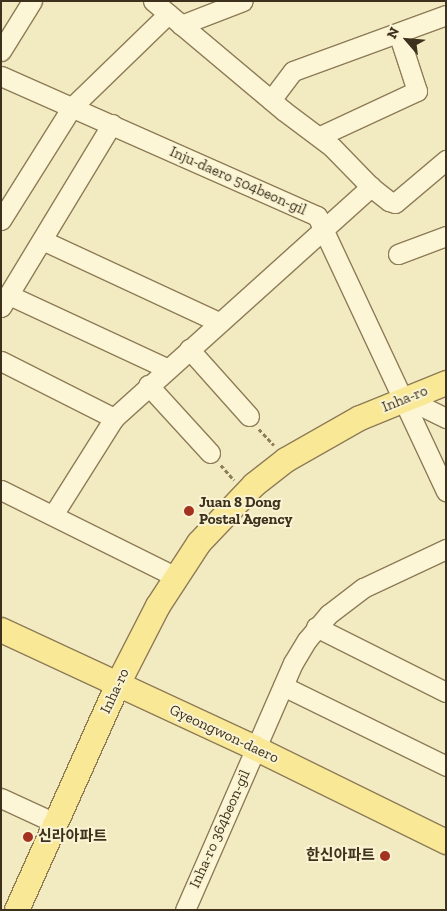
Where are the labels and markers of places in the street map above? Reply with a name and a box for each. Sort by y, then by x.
place label: Juan 8 Dong Postal Agency [199,493,293,528]
marker: Juan 8 Dong Postal Agency [183,505,195,517]
place label: 신라아파트 [38,828,107,846]
marker: 신라아파트 [22,831,34,843]
place label: 한신아파트 [306,847,375,865]
marker: 한신아파트 [379,850,391,862]

